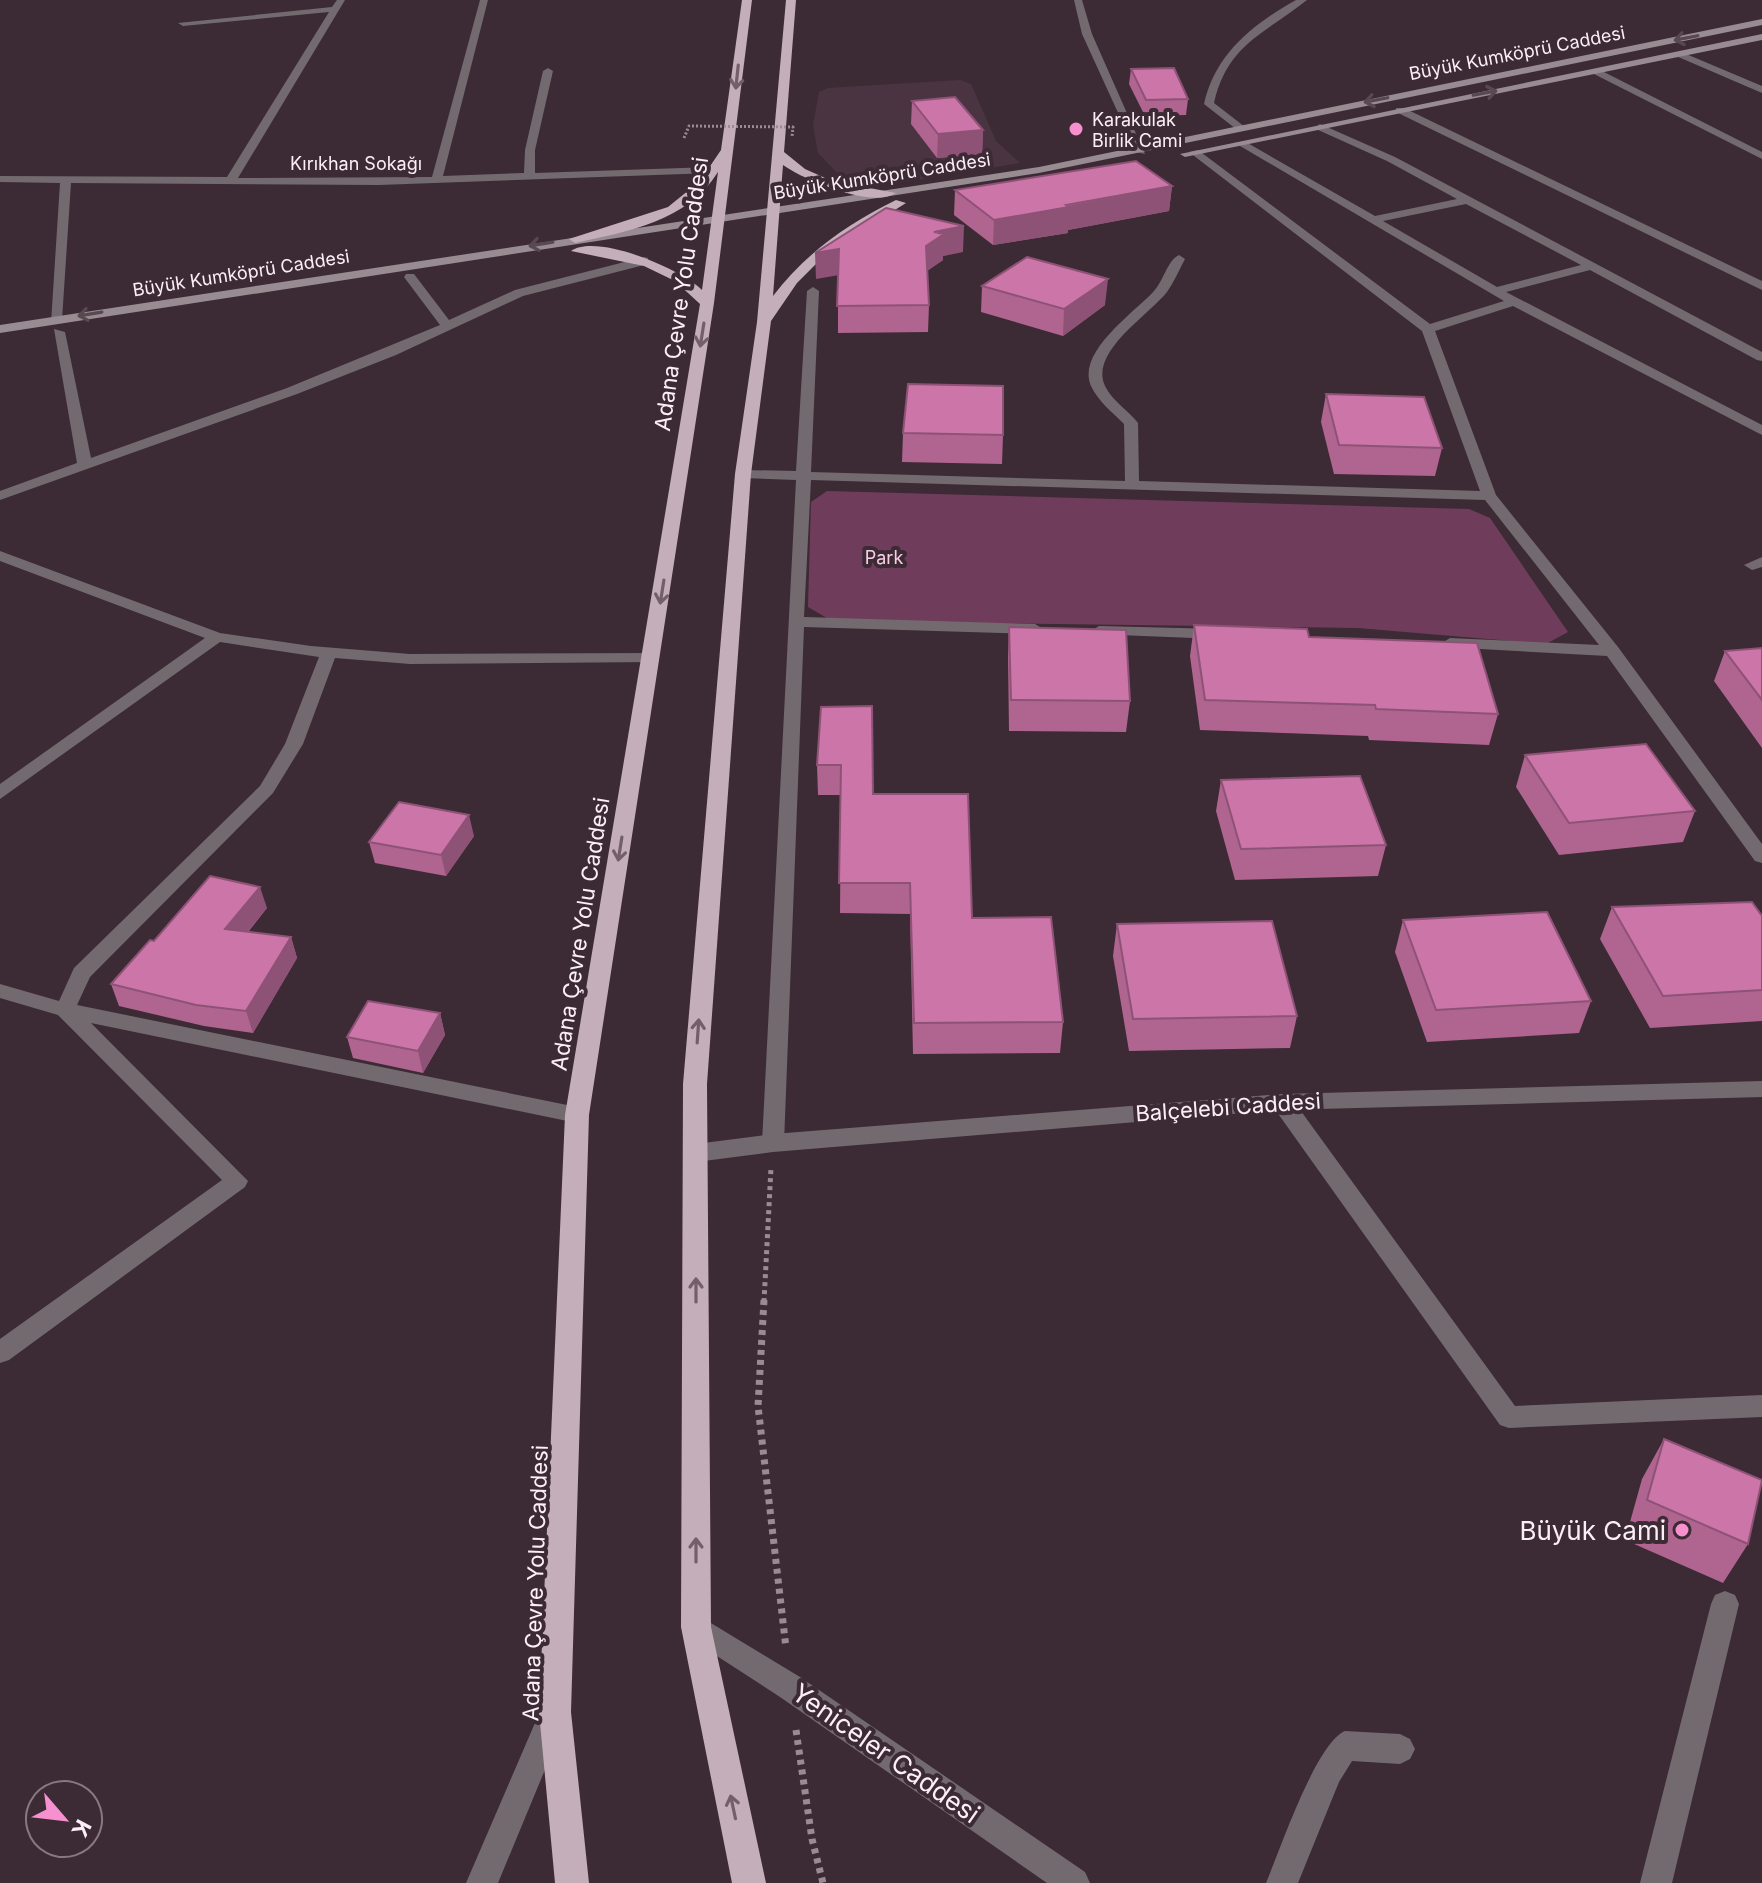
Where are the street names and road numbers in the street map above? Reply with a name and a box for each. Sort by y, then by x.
street label: Büyük Kumköprü Caddesi [1407,22,1627,84]
street label: Büyük Kumköprü Caddesi [772,148,992,204]
street label: Kırıkhan Sokağı [290,153,422,174]
street label: Adana Çevre Yolu Caddesi [649,155,713,433]
street label: Büyük Kumköprü Caddesi [131,245,351,301]
street label: Adana Çevre Yolu Caddesi [546,795,614,1073]
street label: Balçelebi Caddesi [1134,1088,1322,1126]
street label: Adana Çevre Yolu Caddesi [517,1444,553,1722]
street label: Yeniceler Caddesi [786,1677,986,1829]

